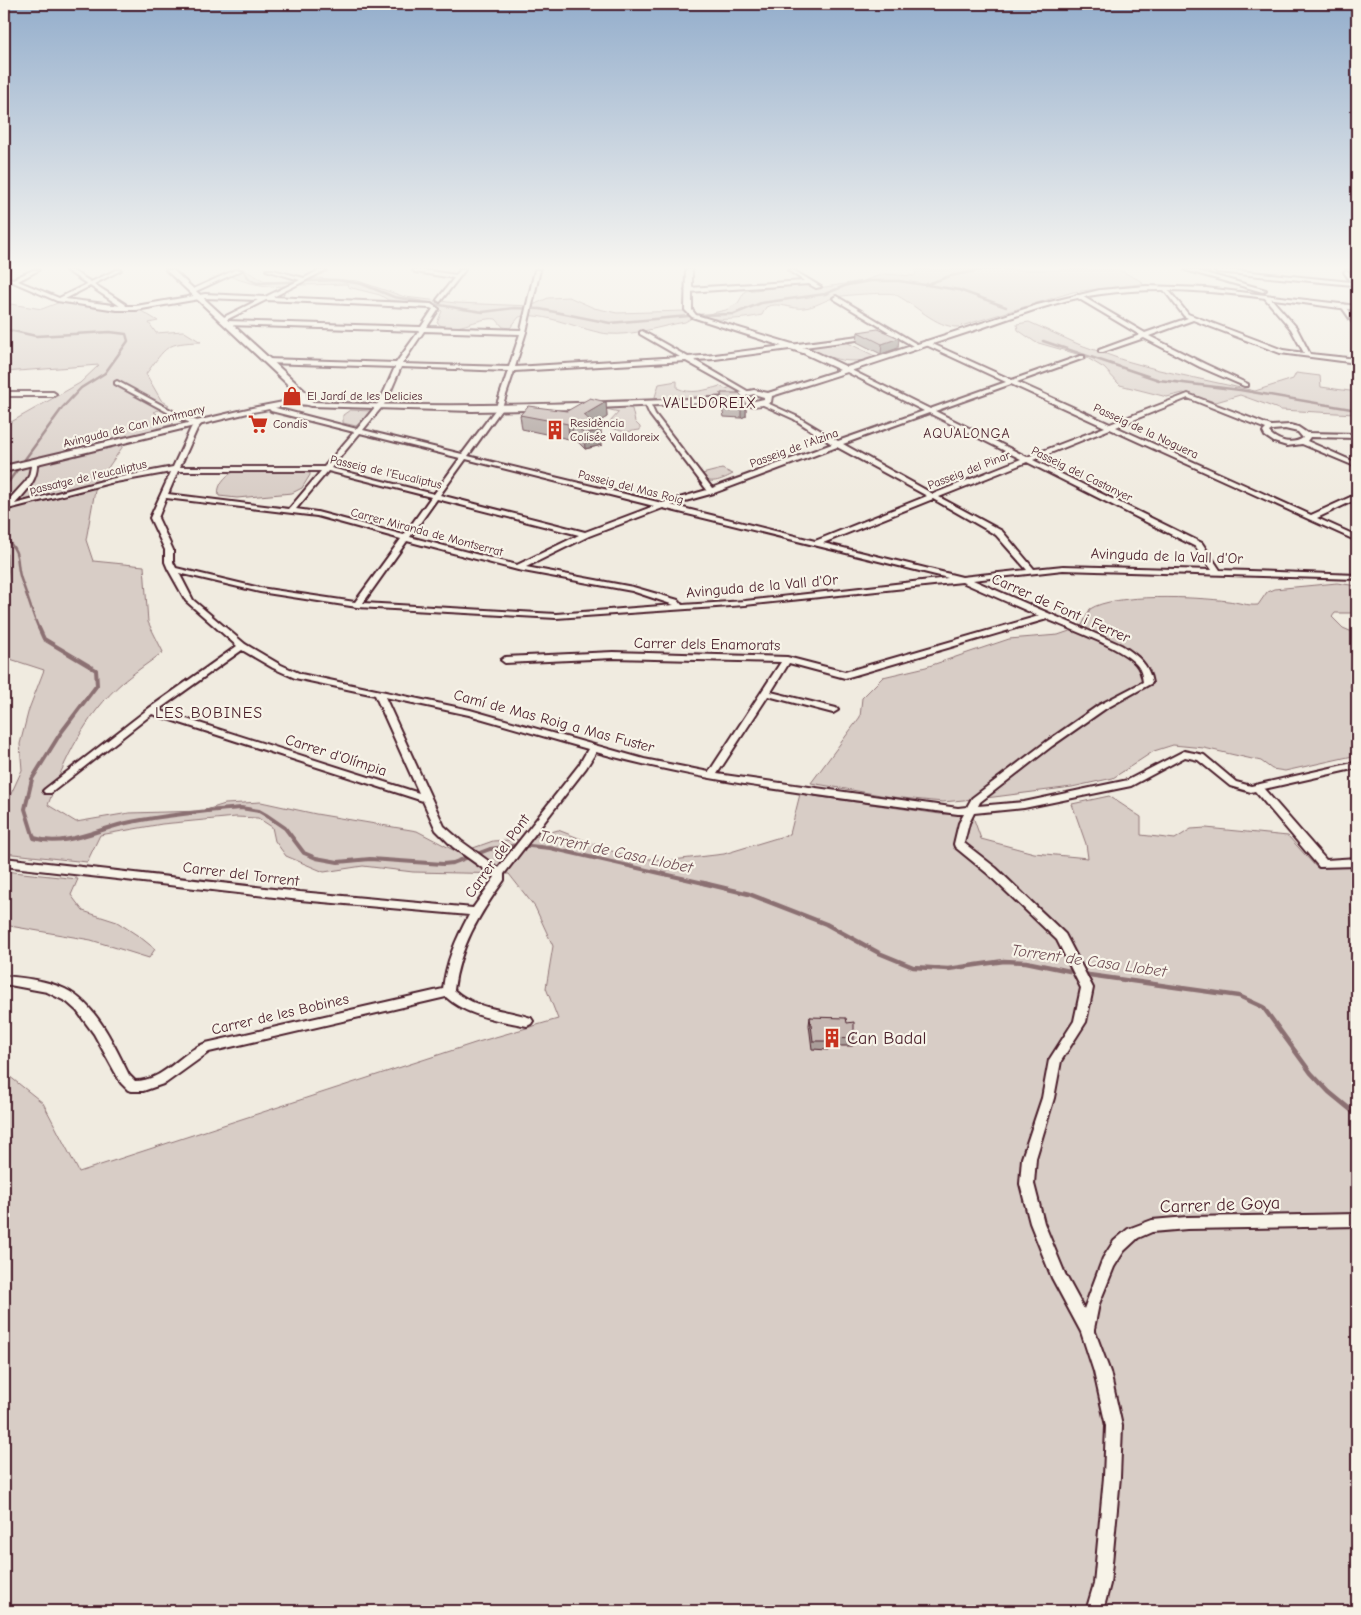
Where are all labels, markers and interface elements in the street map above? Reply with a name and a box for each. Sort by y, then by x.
shop icon: El Jardí de les Delicies [281,385,303,407]
place label: El Jardí de les Delicies [307,389,423,403]
district label: VALLDOREIX [663,394,757,412]
street label: Avinguda de Can Montmany [62,401,207,450]
street label: Passeig de la Noguera [1091,401,1201,461]
supermarket icon: Condis [247,413,269,435]
place label: Residència Colisée Valldoreix [570,416,659,444]
place label: Condis [273,417,307,431]
building icon: Residència Colisée Valldoreix [544,419,566,441]
street label: Passeig de l'Alzina [748,425,840,471]
district label: AQUALONGA [923,425,1011,442]
street label: Passeig del Castanyer [1029,443,1135,505]
street label: Passeig del Pinar [926,448,1013,492]
street label: Passeig de l'Eucaliptus [329,452,443,492]
street label: passatge de l'eucaliptus [28,457,148,497]
street label: Passeig del Mas Roig [577,467,685,507]
street label: Carrer Miranda de Montserrat [349,505,505,559]
street label: Avinguda de la Vall d'Or [1090,544,1244,568]
street label: Carrer de Font i Ferrer [989,569,1133,647]
street label: Avinguda de la Vall d'Or [685,570,839,602]
street label: Carrer dels Enamorats [634,634,780,654]
street label: Camí de Mas Roig a Mas Fuster [452,686,656,757]
district label: LES BOBINES [155,704,263,722]
street label: Carrer d'Olímpia [283,730,389,780]
street label: Carrer del Pont [461,810,534,901]
water label: Torrent de Casa Llobet [538,827,695,877]
street label: Carrer del Torrent [182,858,301,890]
water label: Torrent de Casa Llobet [1010,941,1169,981]
street label: Carrer de les Bobines [210,989,350,1039]
building icon: Can Badal [821,1027,843,1049]
place label: Can Badal [847,1028,927,1049]
street label: Carrer de Goya [1159,1192,1281,1218]

